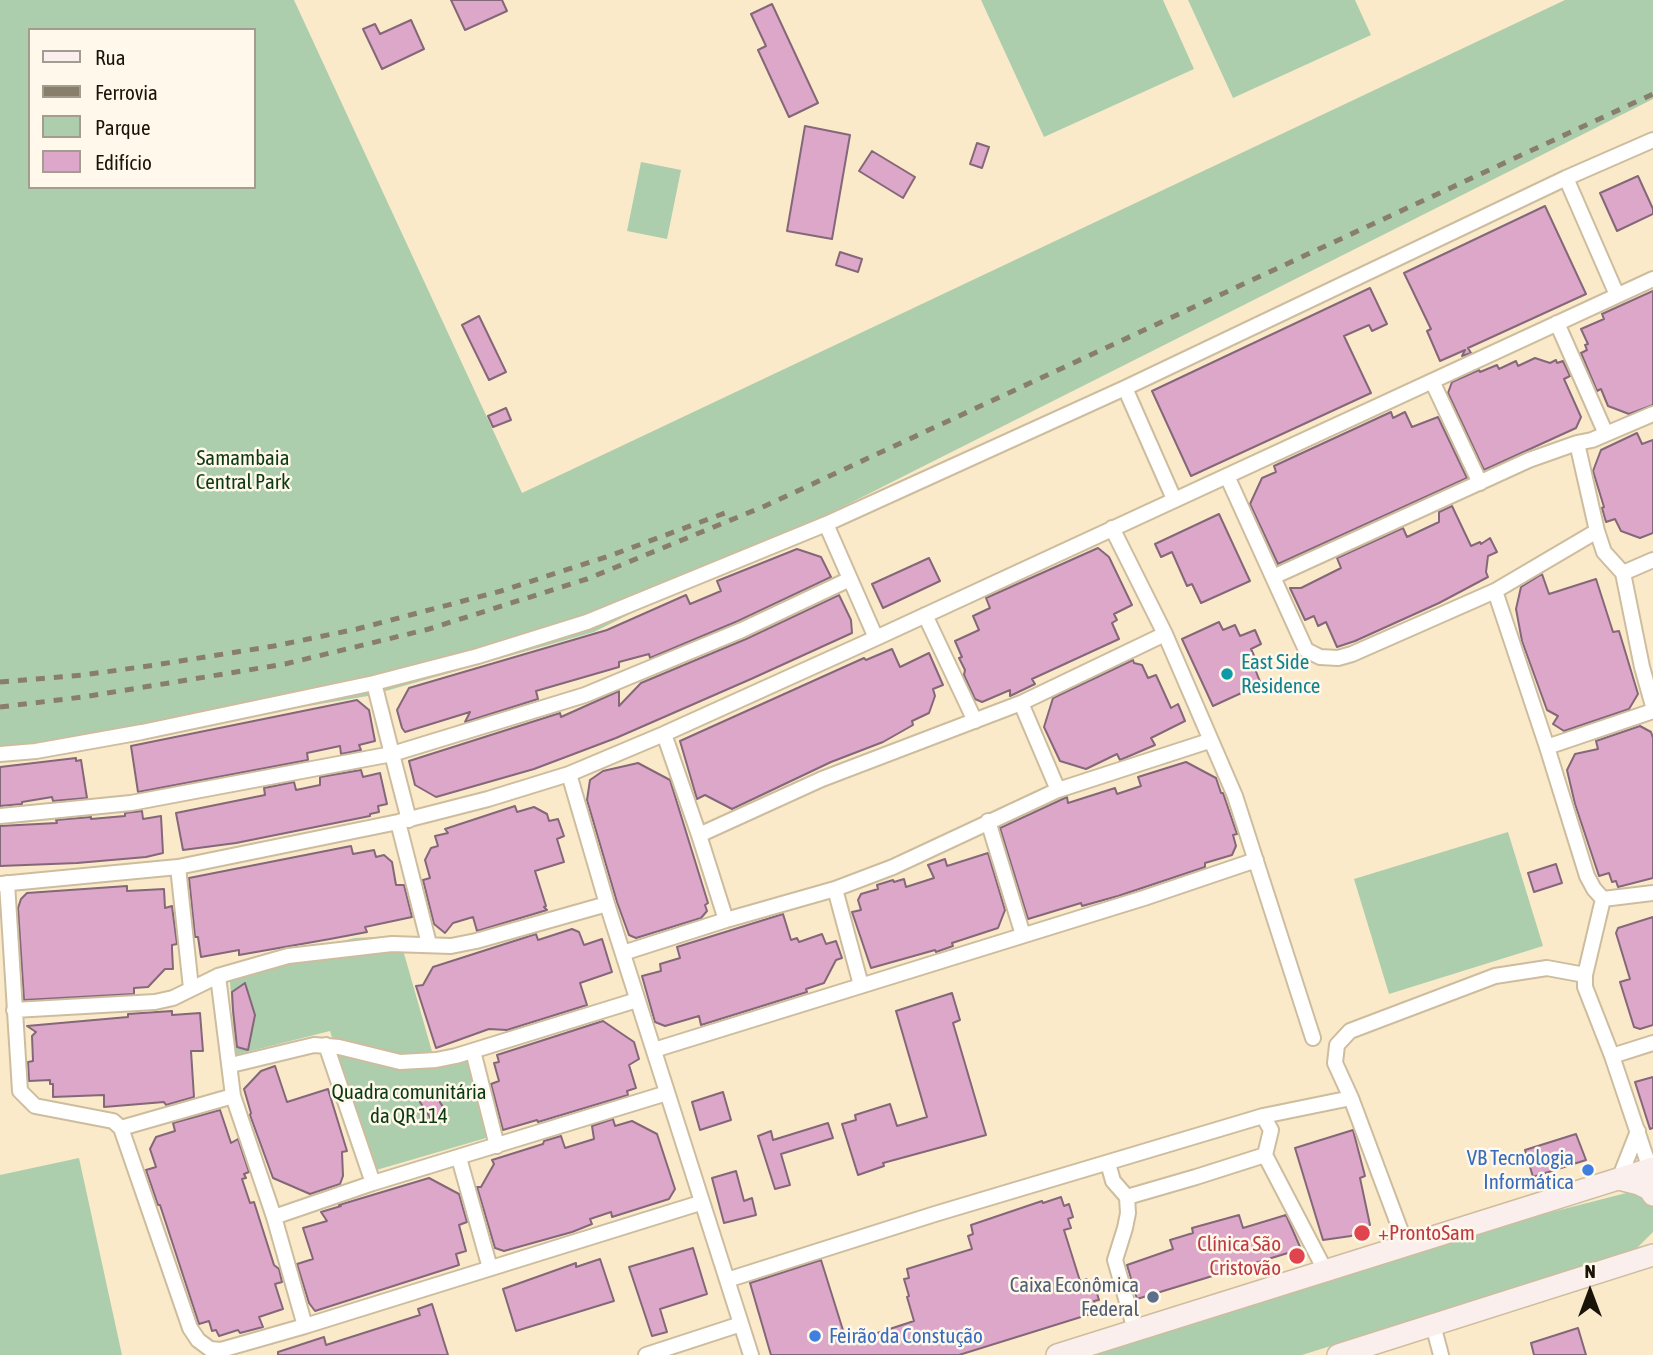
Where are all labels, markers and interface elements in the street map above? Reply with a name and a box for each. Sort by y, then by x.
legend [28,28,256,189]
text: Rua [95,45,125,69]
text: Ferrovia [95,80,158,104]
text: Parque [95,115,150,139]
text: Edifício [95,150,152,174]
park label: Samambaia Central Park [196,445,290,495]
place label: East Side Residence [1241,649,1320,699]
marker: East Side Residence [1219,666,1235,682]
park label: Quadra comunitária da QR 114 [331,1079,487,1129]
place label: VB Tecnologia Informática [1467,1145,1574,1195]
marker: VB Tecnologia Informática [1580,1162,1596,1178]
place label: +ProntoSam [1378,1220,1475,1246]
marker: +ProntoSam [1352,1223,1372,1243]
place label: Clínica São Cristovão [1197,1231,1281,1281]
marker: Clínica São Cristovão [1287,1246,1307,1266]
north arrow [1555,1257,1625,1327]
text: N [1584,1260,1596,1282]
place label: Caixa Econômica Federal [1010,1272,1139,1322]
marker: Caixa Econômica Federal [1145,1289,1161,1305]
place label: Feirão da Constução [829,1323,983,1349]
marker: Feirão da Constução [807,1328,823,1344]

